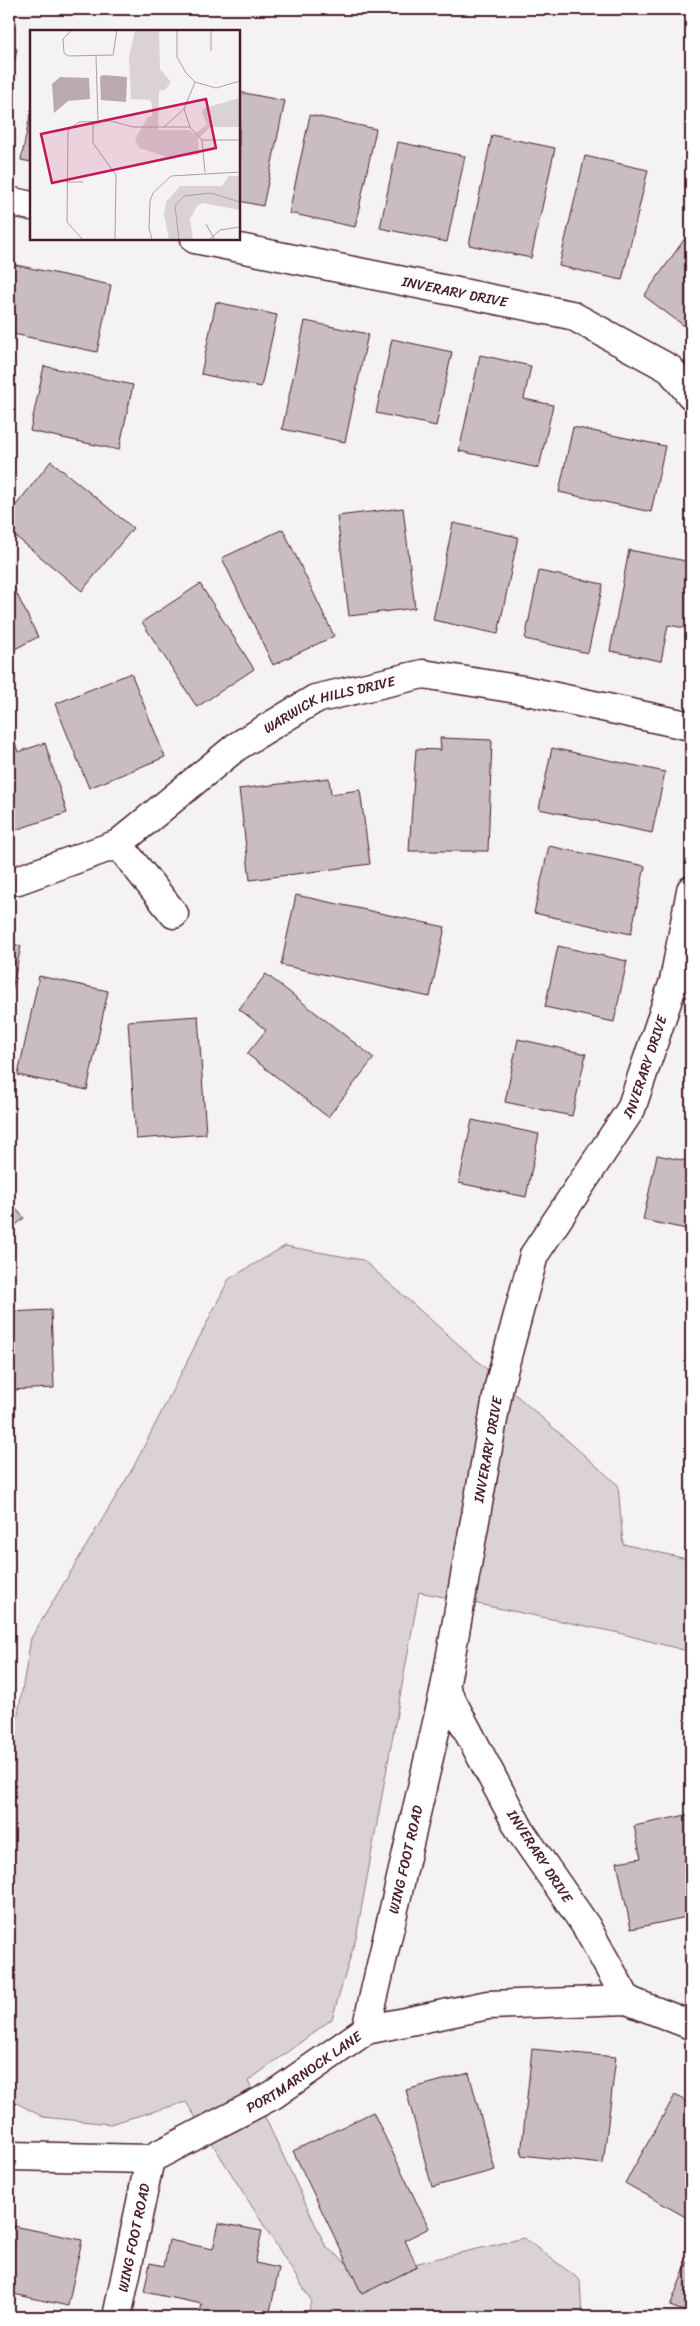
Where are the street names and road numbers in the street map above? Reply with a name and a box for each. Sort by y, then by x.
street label: INVERARY DRIVE [399,269,511,315]
street label: WARWICK HILLS DRIVE [258,669,399,741]
street label: INVERARY DRIVE [615,1011,675,1125]
street label: INVERARY DRIVE [466,1393,510,1506]
street label: WING FOOT ROAD [381,1802,431,1916]
street label: INVERARY DRIVE [499,1804,580,1909]
street label: PORTMARNOCK LANE [242,2024,368,2120]
street label: WING FOOT ROAD [111,2181,158,2294]

